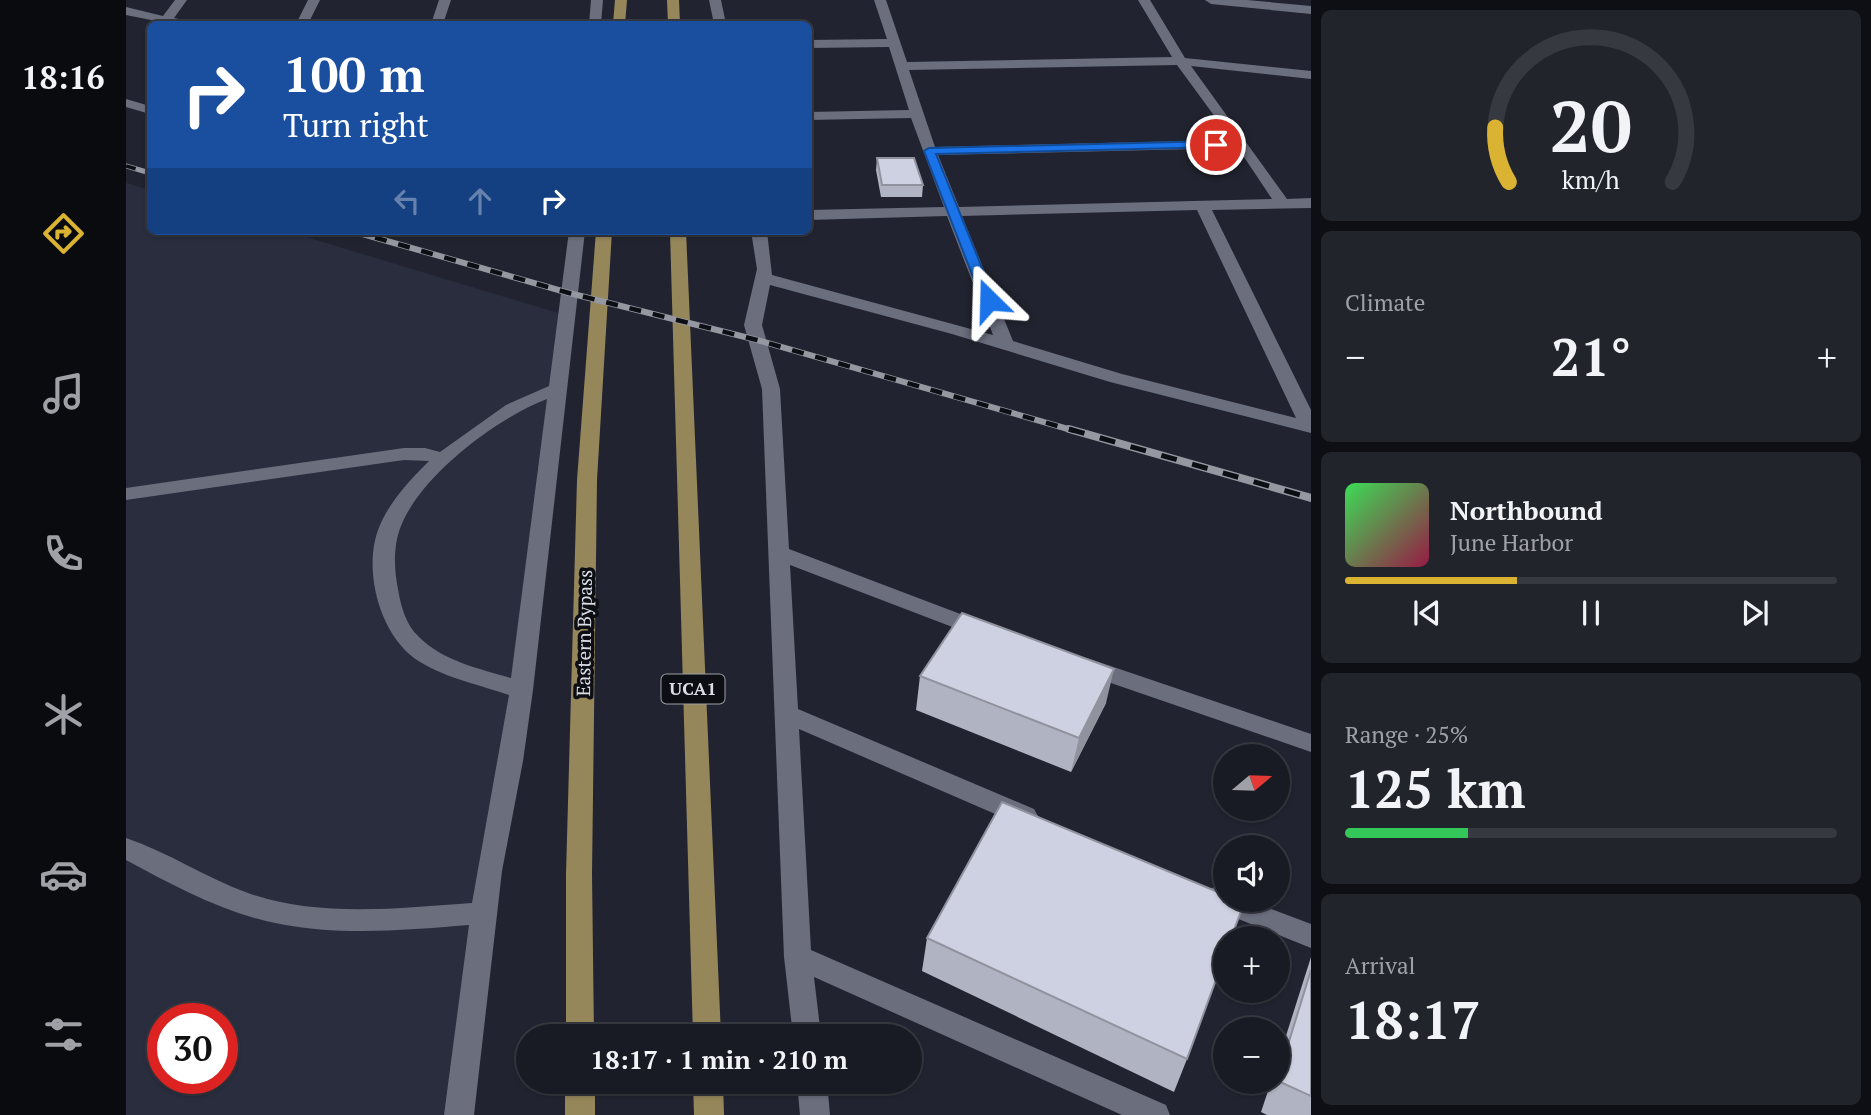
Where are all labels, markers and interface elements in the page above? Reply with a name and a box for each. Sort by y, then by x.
text: 100 m [283,41,425,106]
icon: right [168,49,259,140]
text: 18:16 [21,56,105,98]
text: 20 [1550,76,1632,173]
text: Turn right [283,104,429,146]
pin [1186,115,1246,175]
icon: arrive [1197,126,1235,164]
text: km/h [1562,162,1620,195]
icon: left [388,182,426,220]
icon: ahead [461,182,499,220]
icon: right [534,182,572,220]
icon: directions [39,209,88,258]
position arrow [952,263,1026,337]
text: Climate [1345,287,1425,318]
text: 21° [1551,322,1631,391]
text: − [1345,332,1365,382]
text: + [1817,332,1837,382]
icon: music [39,369,88,418]
text: Northbound [1450,493,1603,527]
text: June Harbor [1450,527,1573,558]
icon: phone [39,529,88,578]
street label: Eastern Bypass [570,569,597,697]
icon: previous [1408,594,1446,632]
icon: pause [1572,594,1610,632]
icon: next [1736,594,1774,632]
road number: UCA1 [662,674,724,704]
icon: climate [39,690,88,739]
text: Range · 25% [1345,719,1468,750]
north arrow [1213,744,1290,821]
map controls [1213,744,1290,1094]
text: 125 km [1345,754,1526,823]
button: sound [1213,835,1290,912]
icon: car [39,850,88,899]
button: + [1213,926,1290,1003]
text: Arrival [1345,950,1416,981]
text: 18:17 [1345,985,1480,1054]
speed limit sign: 30 [147,1003,238,1094]
icon: filters [39,1010,88,1059]
button: − [1213,1017,1290,1094]
text: 18:17 · 1 min · 210 m [590,1042,848,1076]

